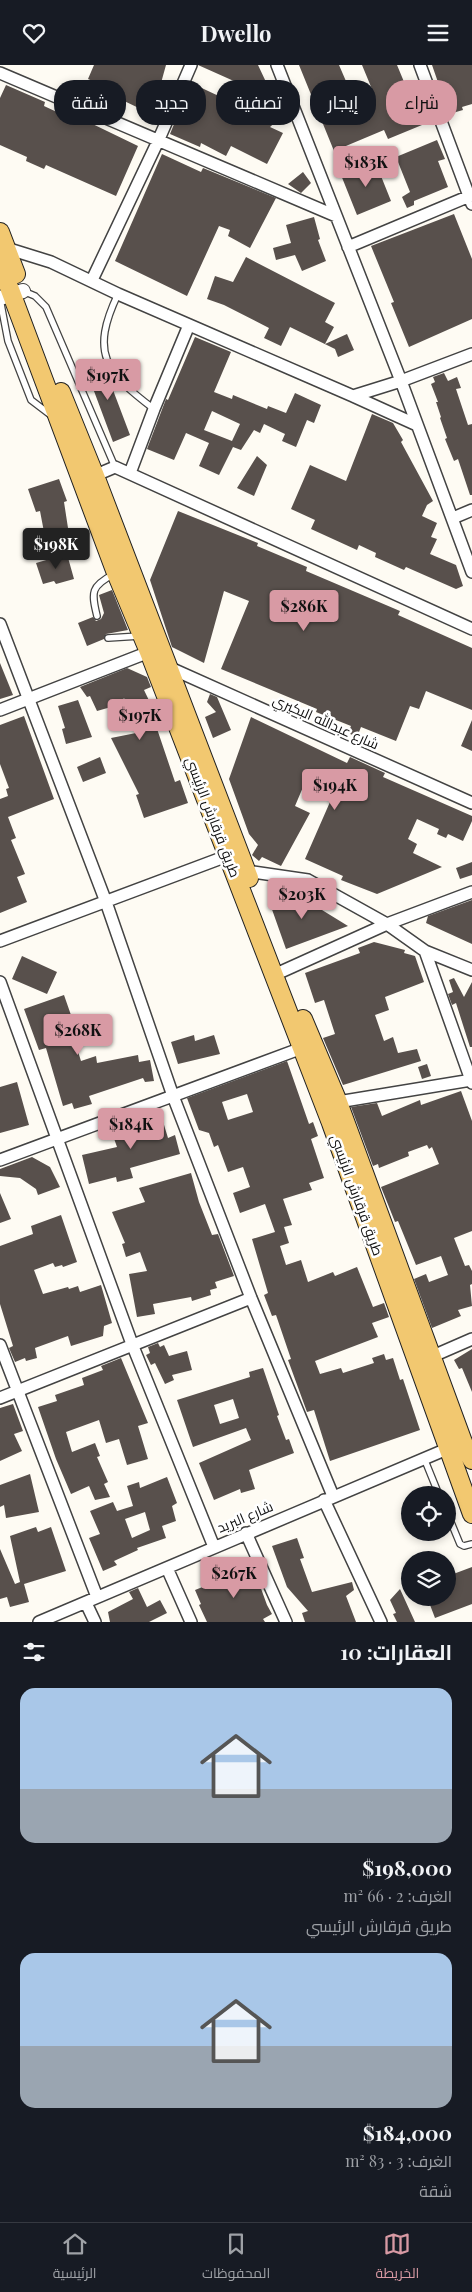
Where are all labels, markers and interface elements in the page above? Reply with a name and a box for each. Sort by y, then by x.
text: Dwello [200,18,272,48]
icon: heart [20,19,48,47]
icon: menu [424,19,452,47]
chip: شقة [54,80,126,125]
chip: جديد [136,80,206,125]
chip: تصفية [216,80,300,125]
chip: إيجار [310,80,376,125]
chip: شراء [386,80,457,125]
pin: $183K [331,145,401,188]
text: $183K [344,151,388,172]
pin: $197K [73,359,143,401]
text: $197K [87,364,129,385]
pin: $198K [21,527,91,570]
text: $198K [34,533,78,554]
pin: $286K [269,589,339,632]
text: $286K [281,595,327,616]
street label: شارع عبدالله البكيري [269,690,382,756]
pin: $197K [105,699,175,741]
text: $197K [119,704,161,725]
street label: طريق قرقارش الرئيسي [180,754,245,881]
pin: $194K [300,769,370,811]
text: $194K [313,774,357,795]
pin: $203K [267,877,337,920]
text: $203K [278,883,326,904]
pin: $268K [43,1013,113,1056]
text: $268K [55,1019,101,1040]
pin: $184K [96,1107,166,1150]
text: $184K [109,1113,153,1134]
street label: طريق قرقارش الرئيسي [325,1132,388,1259]
map controls [401,1486,456,1606]
button: locate [401,1486,456,1541]
street label: شارع البريد [214,1496,276,1537]
button: layers [401,1551,456,1606]
pin: $267K [199,1557,269,1599]
text: $267K [211,1562,257,1583]
text: العقارات: 10 [340,1637,452,1665]
icon: filters [20,1638,48,1666]
icon: home [191,1721,281,1811]
text: $198,000 [362,1853,452,1881]
text: الغرف: 2 · 66 m² [344,1885,452,1906]
text: طريق قرقارش الرئيسي [306,1915,452,1936]
icon: home [191,1986,281,2076]
text: $184,000 [363,2118,452,2146]
text: الغرف: 3 · 83 m² [345,2150,452,2171]
text: شقة [419,2180,452,2201]
tab: الرئيسية [53,2230,97,2286]
tab: المحفوظات [202,2230,270,2286]
tab: الخريطة [376,2230,419,2286]

